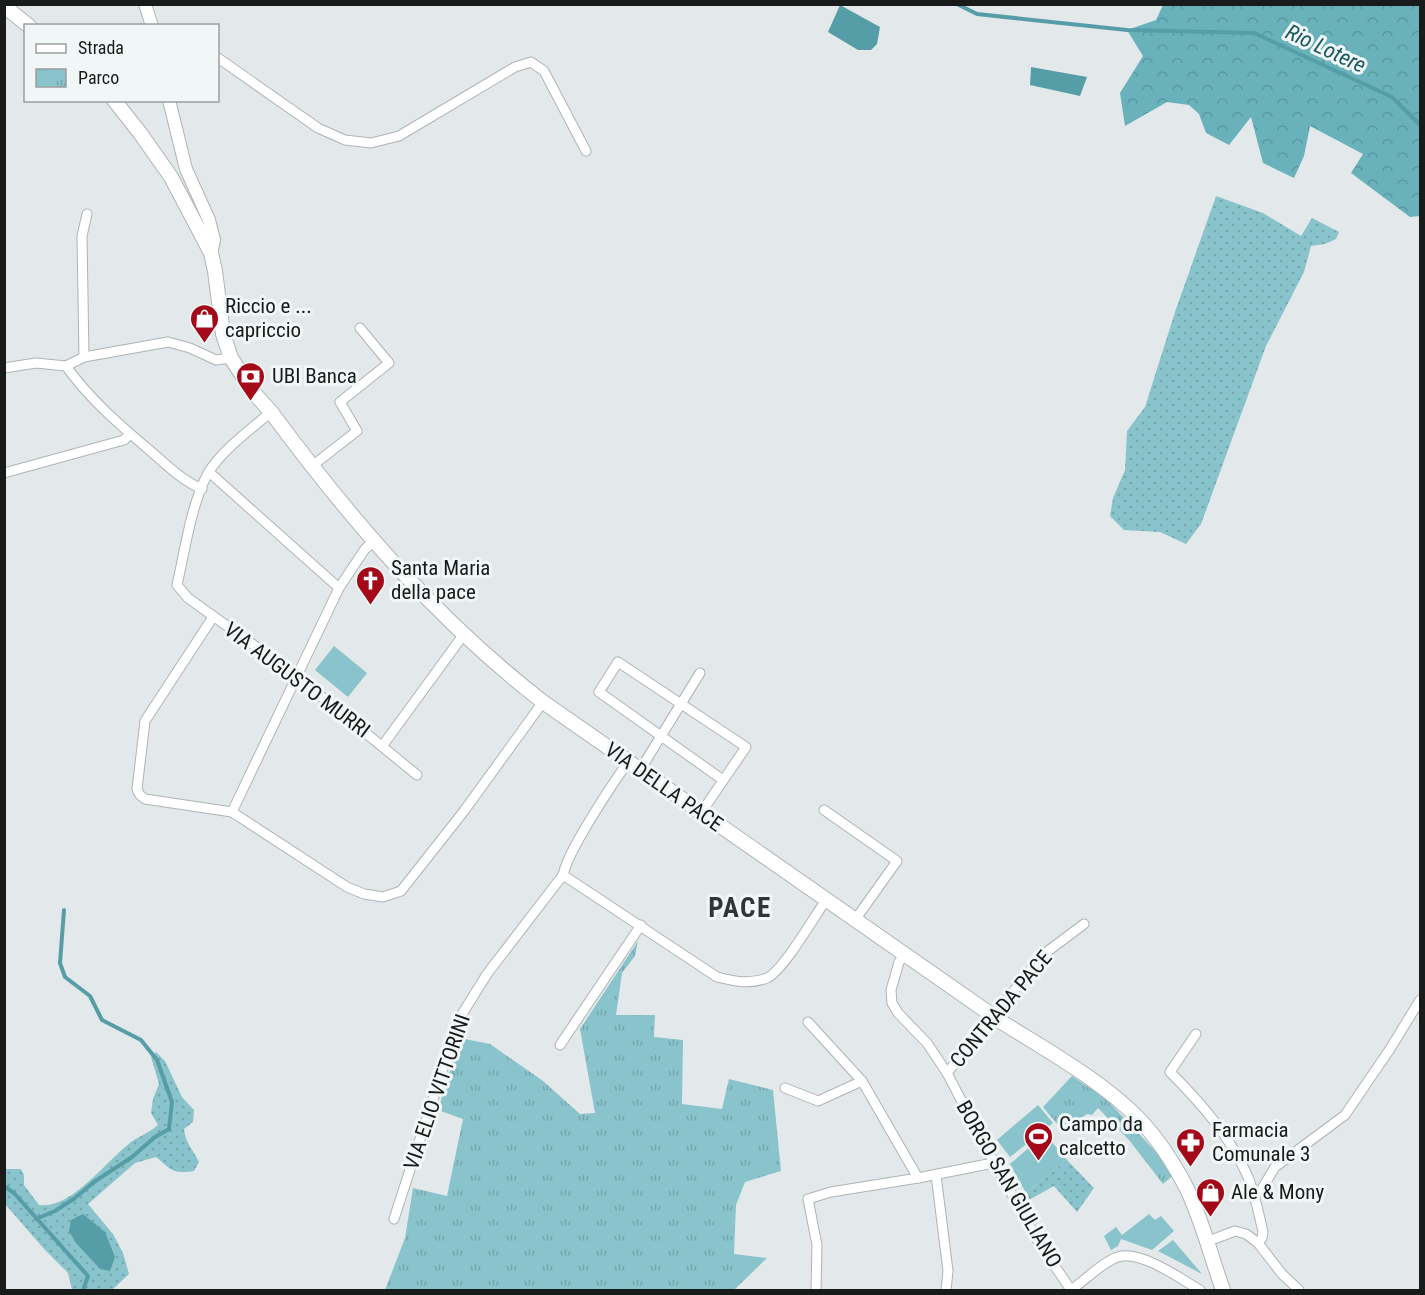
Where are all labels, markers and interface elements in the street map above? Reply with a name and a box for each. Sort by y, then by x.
water label: Rio Lotere [1282,19,1370,78]
legend [24,24,219,102]
text: Strada [78,37,124,58]
text: Parco [78,67,119,88]
place label: Riccio e ... capriccio [225,294,312,342]
shop icon: Riccio e ... capriccio [188,302,220,344]
bank icon: UBI Banca [235,360,267,402]
place label: UBI Banca [272,364,357,388]
place label: Santa Maria della pace [391,556,490,604]
church icon: Santa Maria della pace [354,564,386,606]
street label: VIA AUGUSTO MURRI [219,617,375,743]
street label: VIA DELLA PACE [600,738,728,836]
district label: PACE [708,892,772,924]
street label: CONTRADA PACE [945,946,1057,1072]
street label: VIA ELIO VITTORINI [399,1011,475,1173]
street label: BORGO SAN GIULIANO [951,1096,1067,1272]
place label: Campo da calcetto [1059,1112,1143,1160]
place label: Farmacia Comunale 3 [1212,1118,1311,1166]
sports icon: Campo da calcetto [1022,1120,1054,1162]
pharmacy icon: Farmacia Comunale 3 [1175,1126,1207,1168]
shop icon: Ale & Mony [1194,1176,1226,1218]
place label: Ale & Mony [1231,1180,1324,1204]

